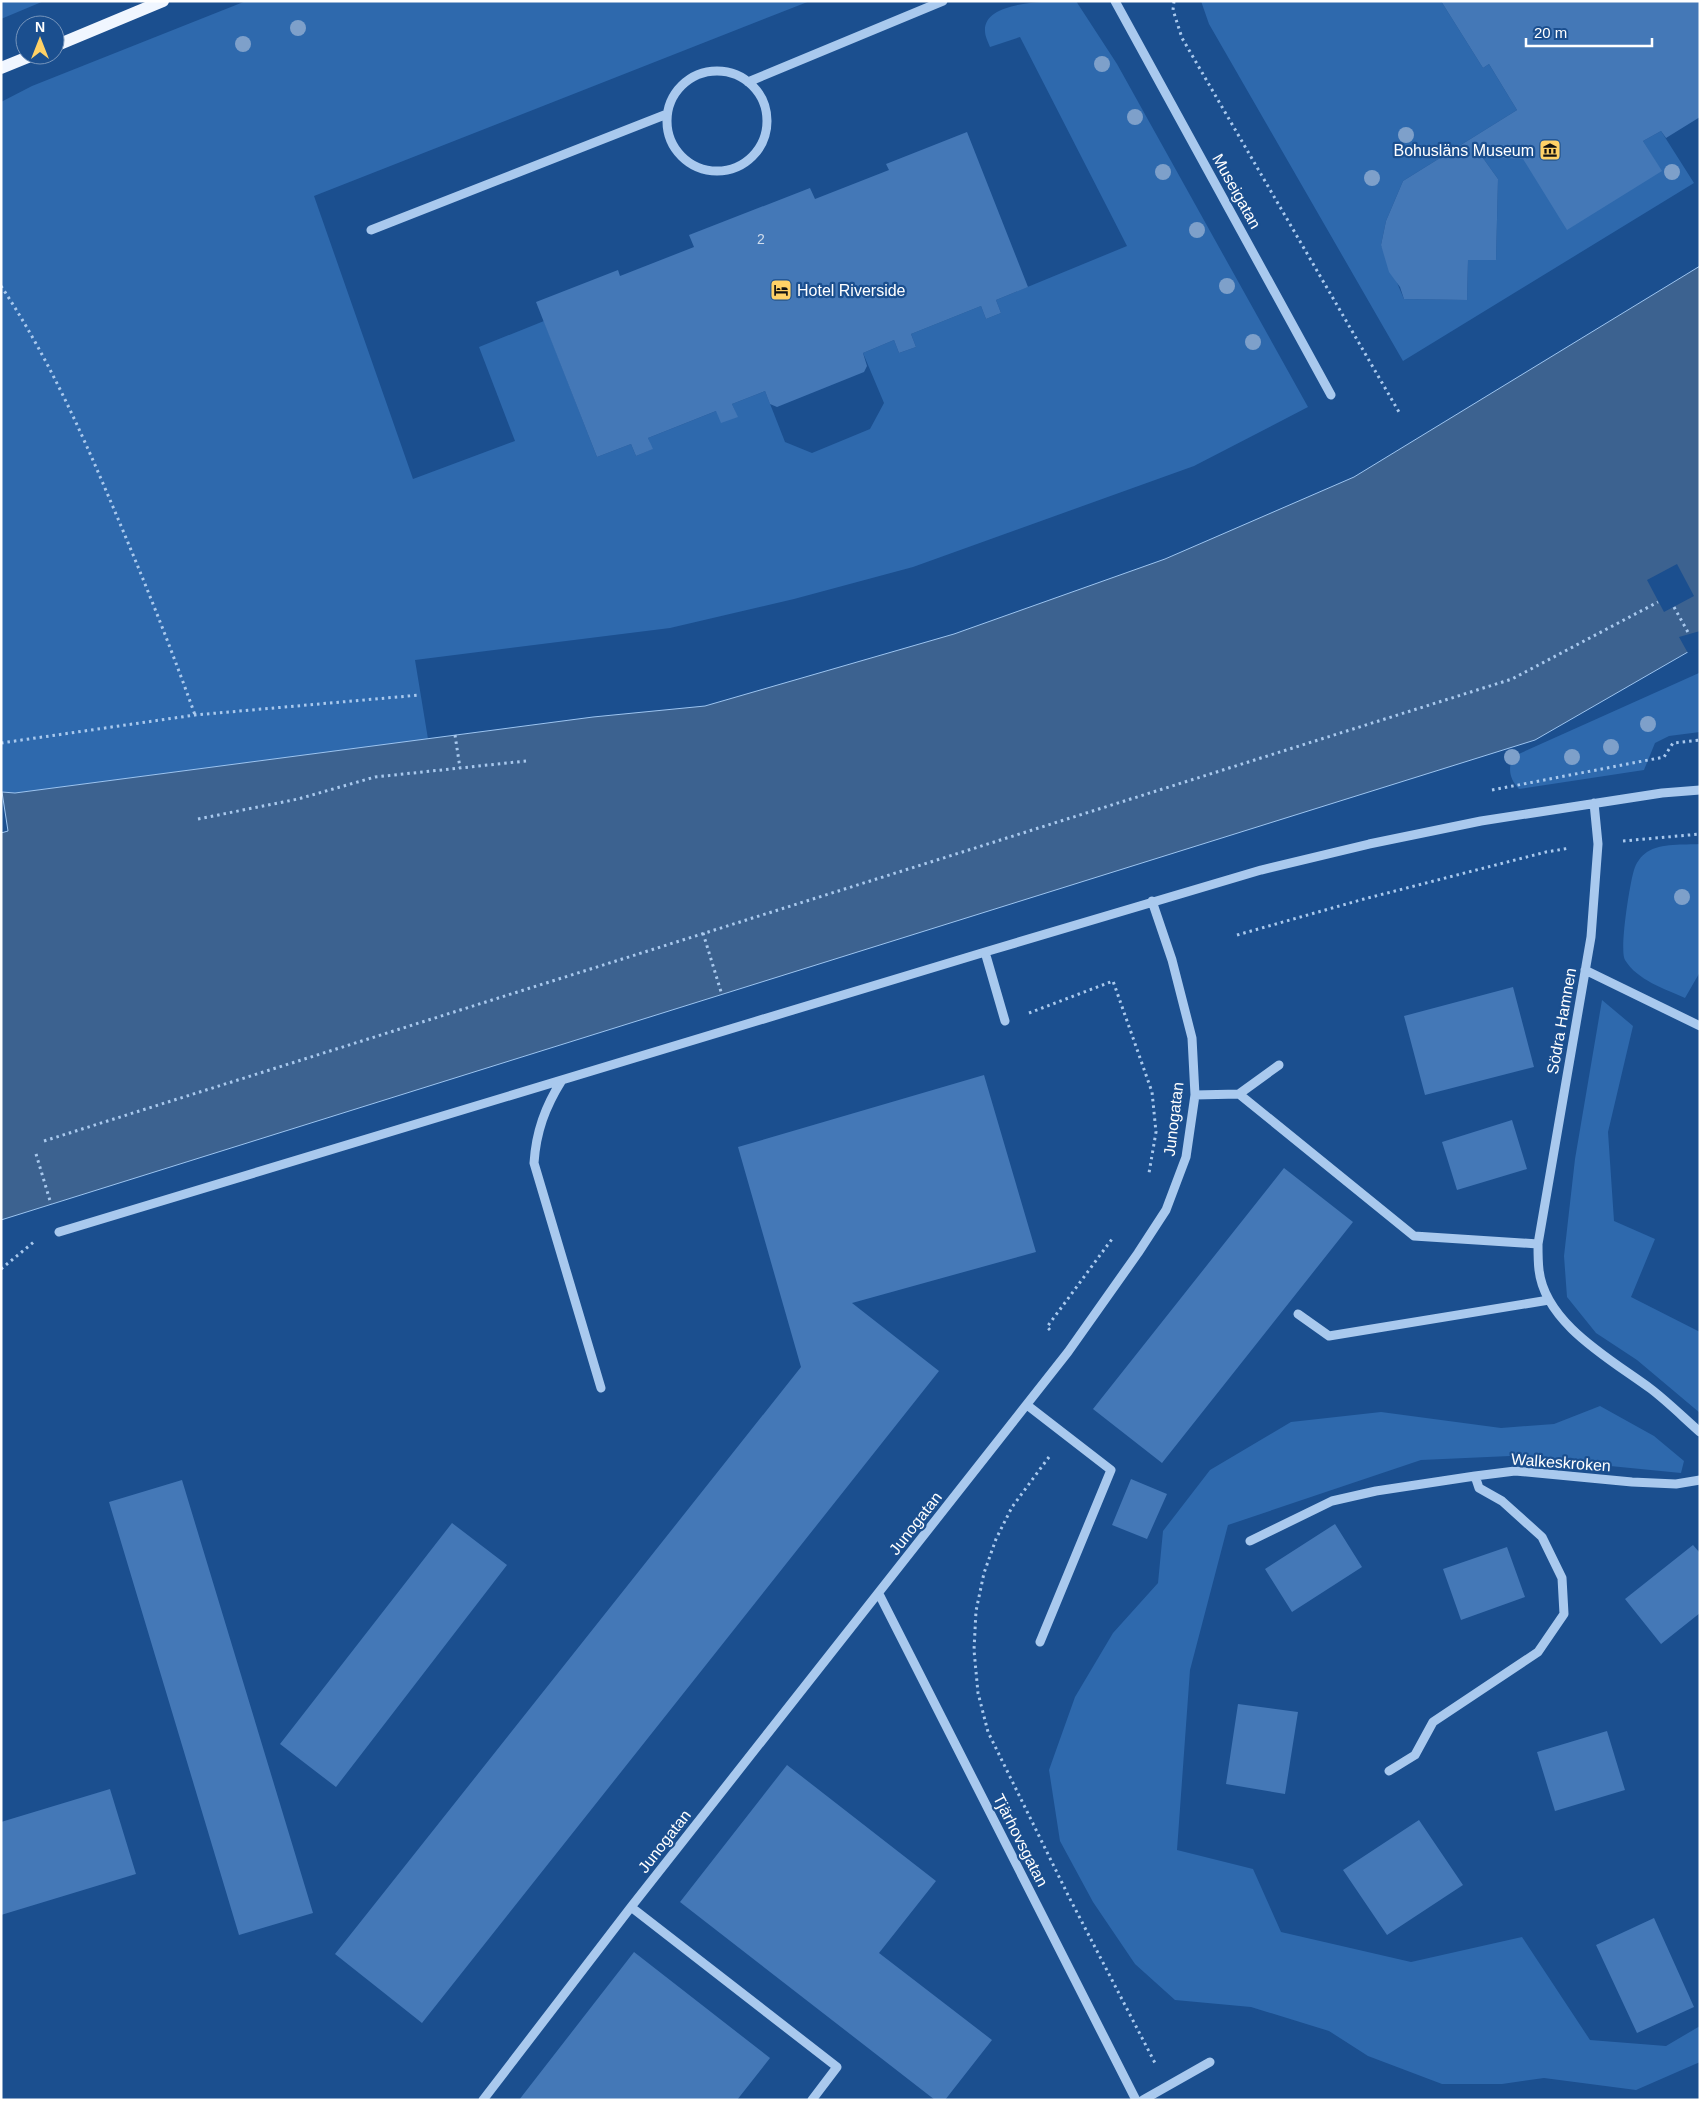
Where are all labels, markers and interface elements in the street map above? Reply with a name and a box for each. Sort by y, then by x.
north arrow [15,15,65,65]
scale bar [1526,15,1652,47]
text: N [35,19,45,35]
text: 20 m [1534,24,1567,41]
museum icon: Bohusläns Museum [1538,138,1562,162]
place label: Bohusläns Museum [1393,142,1534,159]
street label: Museigatan [1209,151,1264,232]
house number: 2 [757,231,765,247]
hotel icon: Hotel Riverside [769,278,793,302]
place label: Hotel Riverside [797,282,906,299]
street label: Södra Hamnen [1544,967,1579,1076]
street label: Junogatan [1161,1081,1186,1157]
street label: Walkeskroken [1511,1451,1611,1474]
street label: Junogatan [886,1489,945,1558]
street label: Tjärhovsgatan [990,1791,1051,1889]
street label: Junogatan [635,1807,694,1876]

